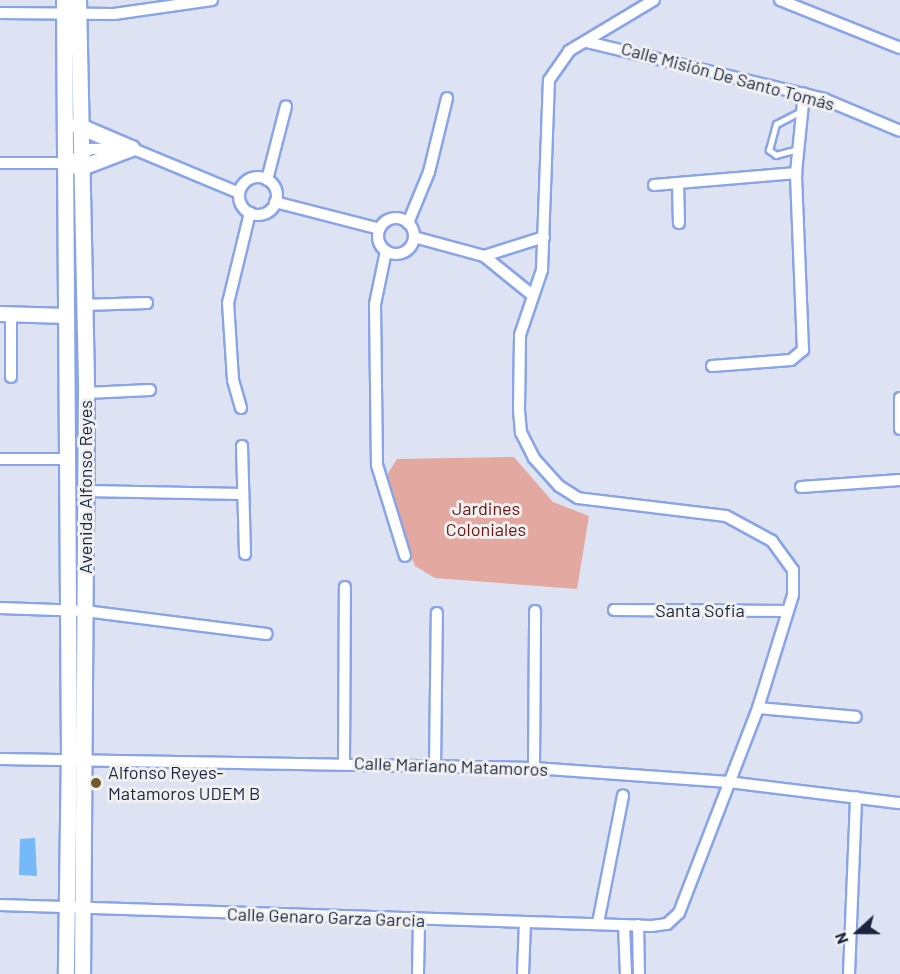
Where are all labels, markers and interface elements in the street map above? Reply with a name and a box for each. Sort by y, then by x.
street label: Calle Misión De Santo Tomás [619,37,837,115]
street label: Avenida Alfonso Reyes [74,400,96,574]
park label: Jardines Coloniales [446,498,526,540]
street label: Santa Sofia [655,599,745,621]
street label: Calle Mariano Matamoros [354,752,548,780]
place label: Alfonso Reyes- Matamoros UDEM B [108,762,260,804]
marker: Alfonso Reyes- Matamoros UDEM B [89,776,103,790]
north arrow [828,902,888,962]
street label: Calle Genaro Garza Garcia [227,903,425,931]
text: N [830,930,852,947]

